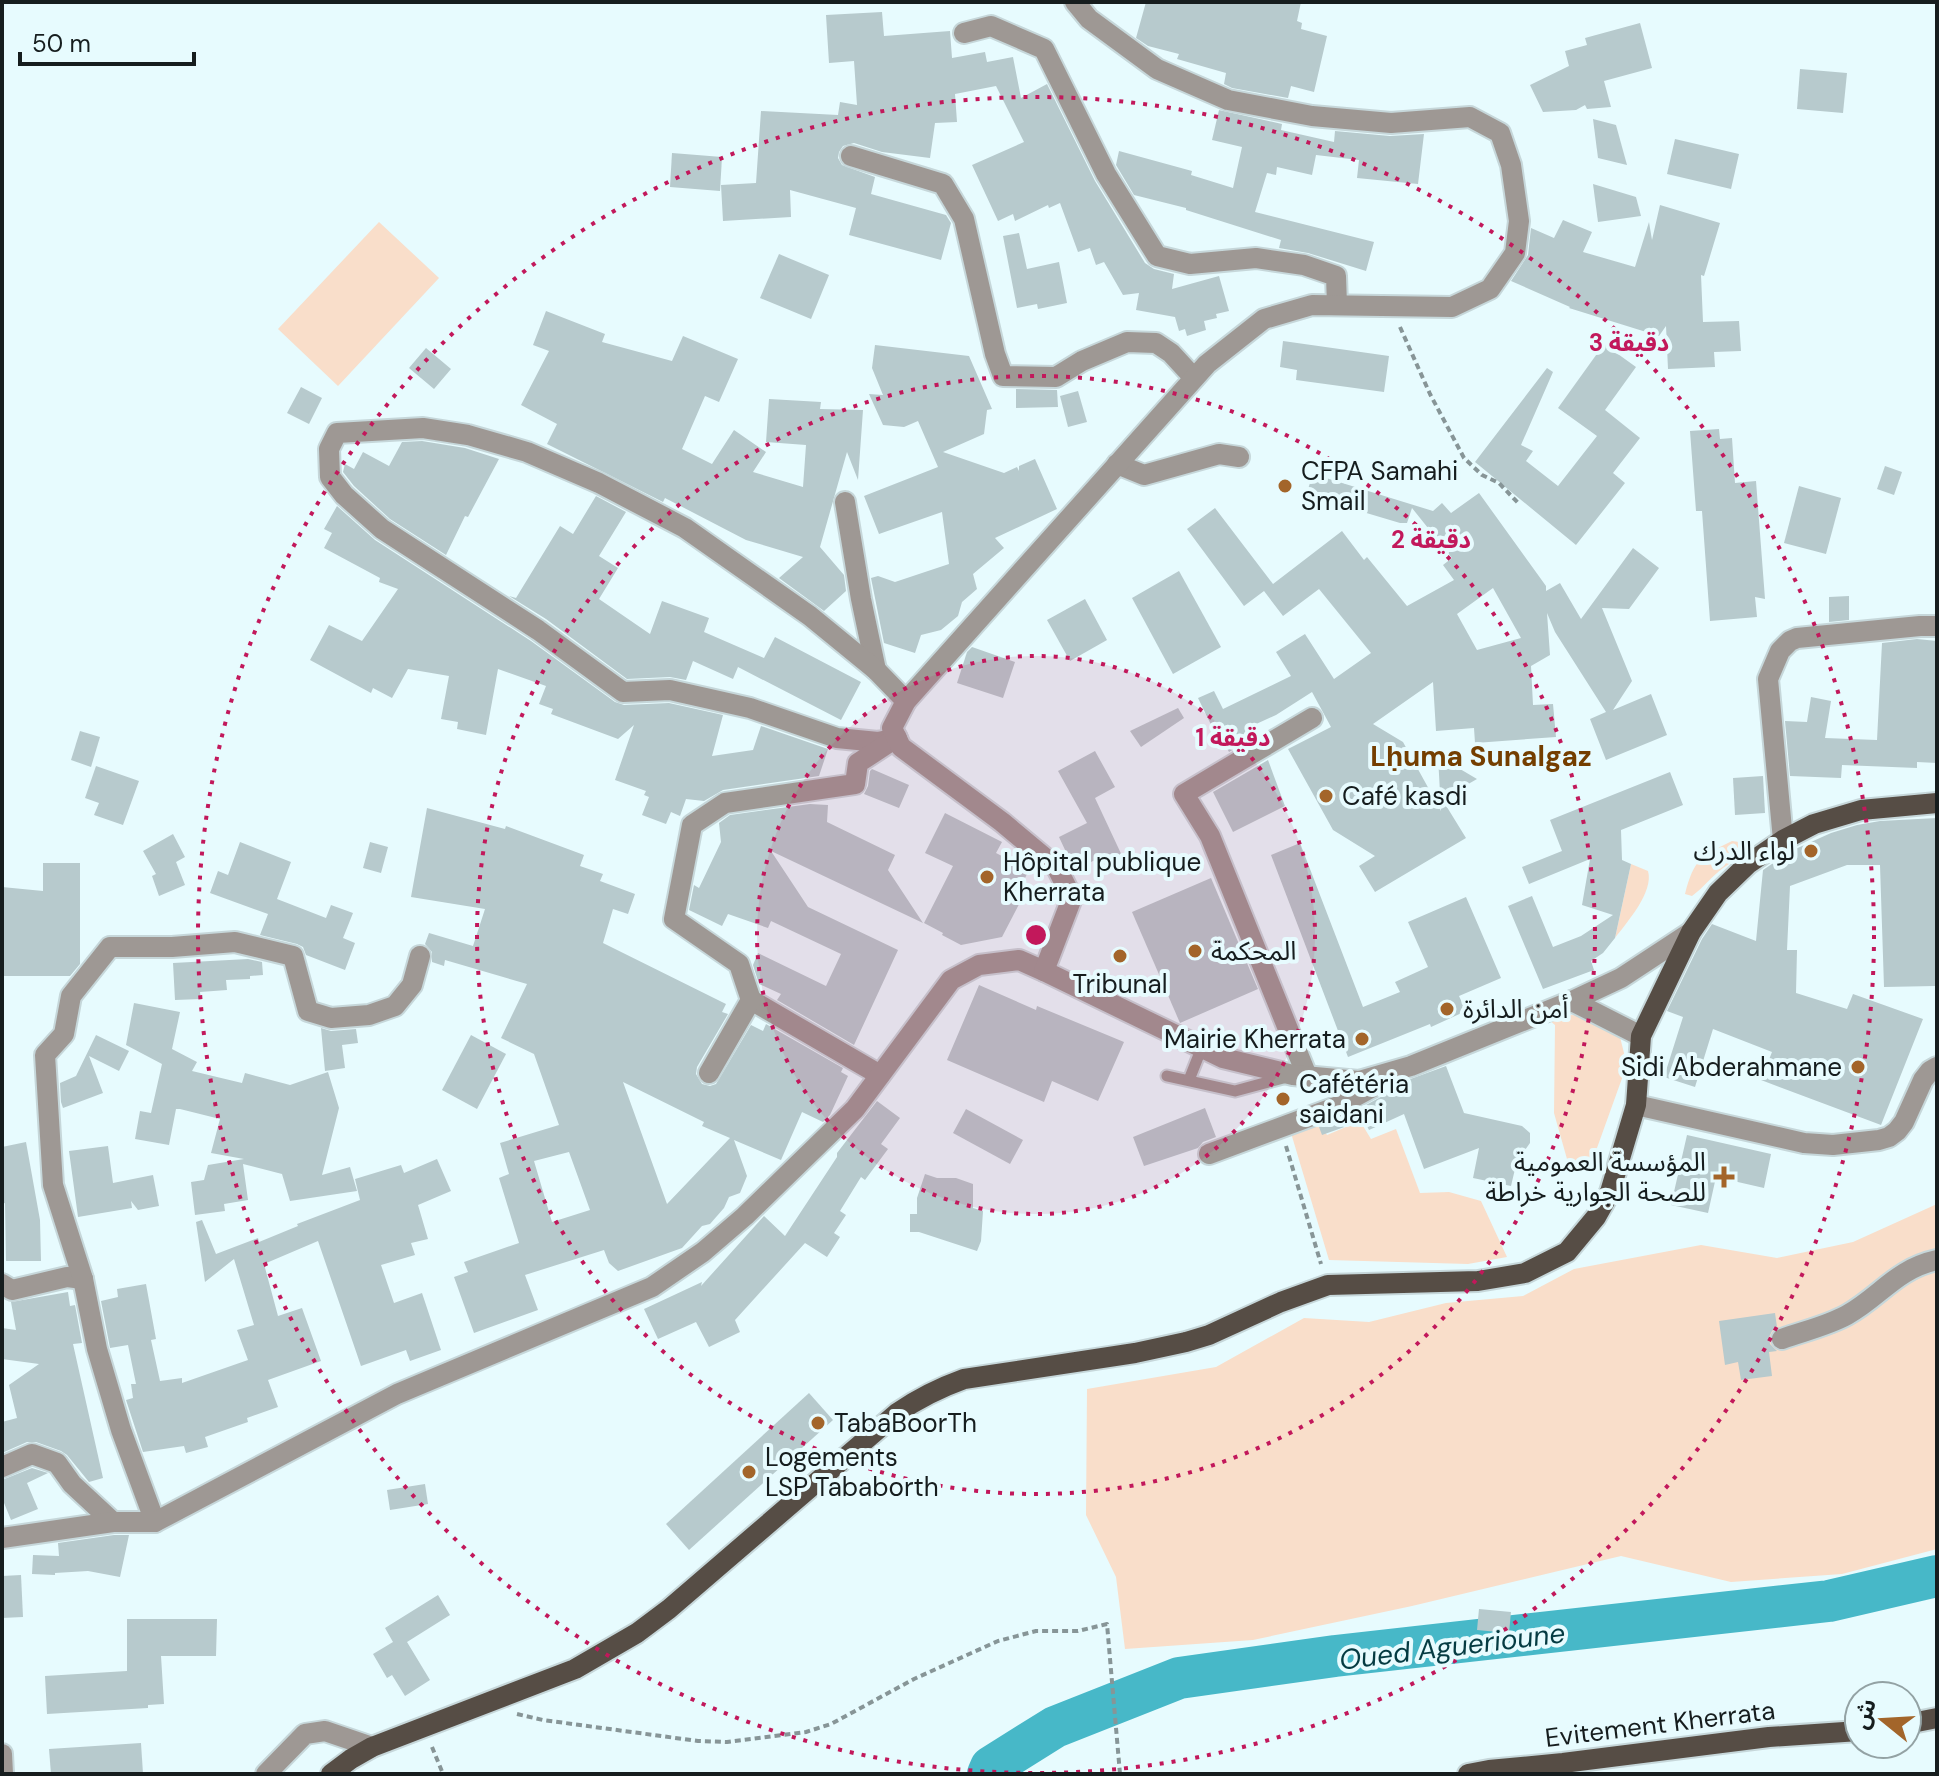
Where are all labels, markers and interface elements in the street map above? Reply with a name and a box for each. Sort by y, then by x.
scale bar [20,16,194,66]
text: 50 m [32,28,91,59]
text: 3 دقيقة [1589,327,1669,358]
place label: CFPA Samahi Smail [1301,454,1458,518]
marker: CFPA Samahi Smail [1276,477,1294,495]
text: 2 دقيقة [1391,524,1471,555]
text: 1 دقيقة [1196,722,1270,753]
district label: Lḥuma Sunalgaz [1370,738,1592,775]
place label: Café kasdi [1342,779,1468,813]
marker: Café kasdi [1317,787,1335,805]
place label: لواء الدرك [1694,834,1795,868]
marker: لواء الدرك [1802,842,1820,860]
place label: Hôpital publique Kherrata [1003,845,1201,909]
marker: Hôpital publique Kherrata [978,868,996,886]
centre of rings [1022,921,1050,949]
place label: المحكمة [1211,934,1296,968]
marker: المحكمة [1186,942,1204,960]
marker: Tribunal [1111,947,1129,965]
place label: Tribunal [1072,967,1168,1001]
place label: أمن الدائرة [1463,992,1568,1026]
marker: أمن الدائرة [1438,1000,1456,1018]
place label: Mairie Kherrata [1164,1022,1346,1056]
marker: Mairie Kherrata [1353,1030,1371,1048]
place label: Sidi Abderahmane [1621,1050,1842,1084]
marker: Sidi Abderahmane [1849,1058,1867,1076]
place label: Cafétéria saidani [1299,1067,1409,1131]
marker: Cafétéria saidani [1274,1090,1292,1108]
place label: المؤسسة العمومية للصحة الجوارية خراطة [1485,1145,1706,1209]
marker: المؤسسة العمومية للصحة الجوارية خراطة [1713,1166,1735,1188]
place label: TabaBoorTh [834,1406,977,1440]
marker: TabaBoorTh [809,1414,827,1432]
place label: Logements LSP Tababorth [765,1440,939,1504]
marker: Logements LSP Tababorth [740,1463,758,1481]
water label: Oued Aguerioune [1337,1614,1567,1679]
north arrow [1843,1680,1923,1760]
street label: Evitement Kherrata [1543,1693,1777,1755]
text: ش [1846,1695,1883,1733]

